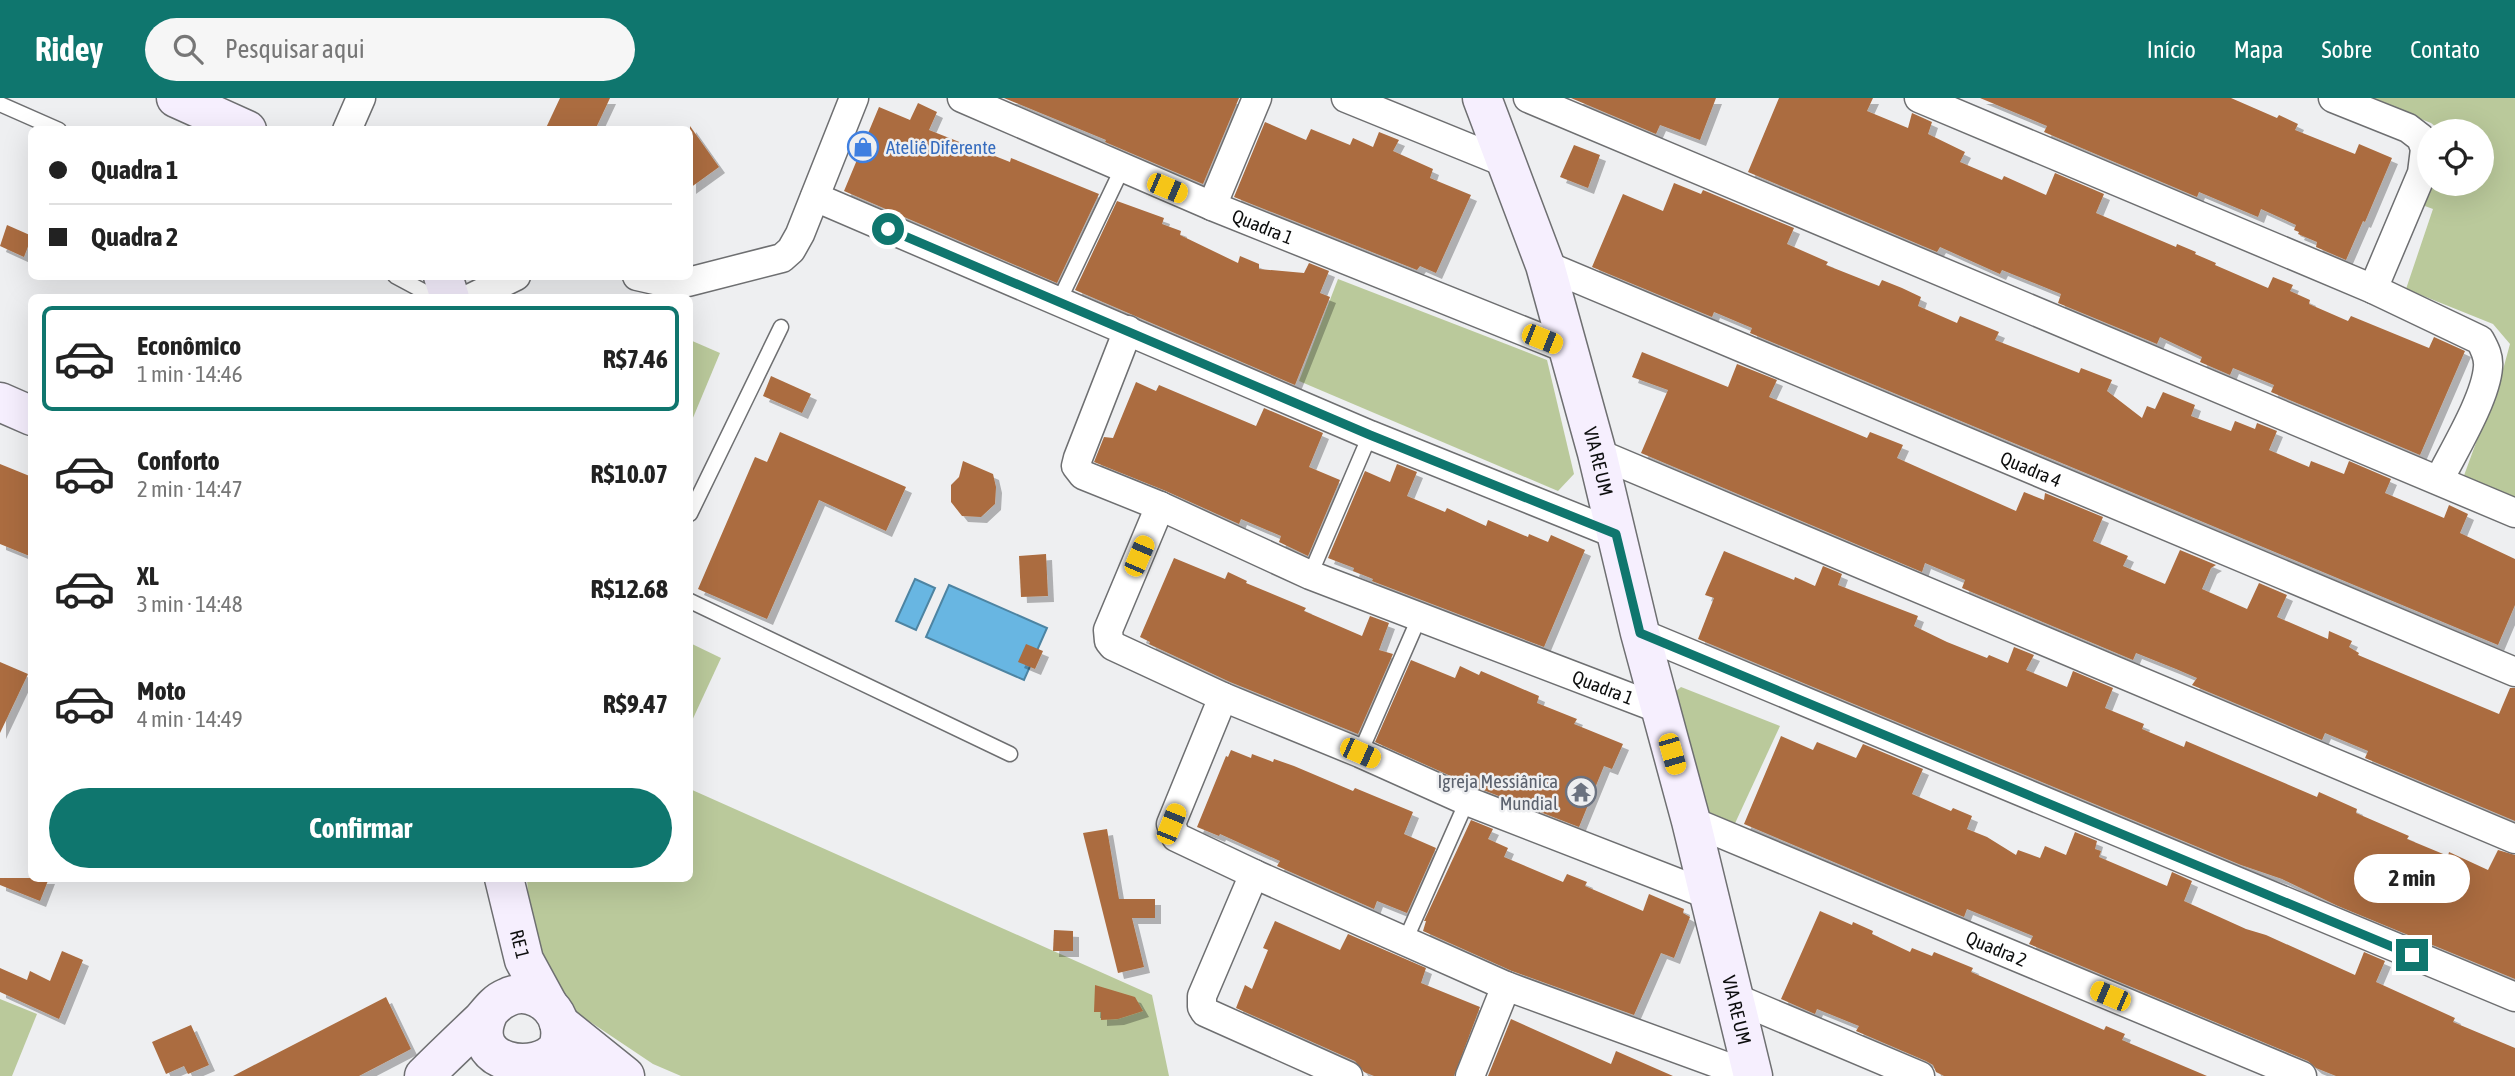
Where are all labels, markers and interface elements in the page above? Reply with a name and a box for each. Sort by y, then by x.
search box [145,18,635,81]
text: Ridey [35,30,103,68]
icon: search [169,30,207,68]
text: Pesquisar aqui [225,34,365,64]
text: Início [2147,36,2196,63]
text: Mapa [2234,36,2284,63]
text: Sobre [2322,36,2372,63]
text: Contato [2410,36,2480,63]
map controls [2417,119,2494,196]
button: locate [2417,119,2494,196]
shop icon: Ateliê Diferente [846,130,880,164]
place label: Ateliê Diferente [886,136,996,158]
text: Quadra 1 [91,155,178,185]
car [1144,170,1191,206]
street label: Quadra 1 [1229,204,1296,248]
route start [872,213,904,245]
text: Quadra 2 [91,222,178,252]
car [1519,321,1566,357]
icon: car [53,327,116,390]
text: Econômico [137,331,241,361]
text: R$7.46 [603,344,668,374]
text: 1 min · 14:46 [137,361,243,387]
street label: VIA RE UM [1579,424,1618,498]
icon: car [53,442,116,505]
text: Conforto [137,446,220,476]
street label: Quadra 4 [1997,446,2065,491]
text: R$10.07 [591,459,668,489]
text: 2 min · 14:47 [137,476,243,502]
car [1122,533,1157,579]
icon: car [53,557,116,620]
text: XL [137,561,159,591]
text: R$12.68 [591,574,668,604]
text: 3 min · 14:48 [137,591,243,617]
street label: Quadra 1 [1569,666,1637,709]
icon: car [53,672,116,735]
text: Moto [137,676,186,706]
text: R$9.47 [603,689,668,719]
text: 4 min · 14:49 [137,706,243,732]
car [1657,731,1688,777]
car [1337,735,1384,771]
place label: Igreja Messiânica Mundial [1438,770,1558,814]
temple icon: Igreja Messiânica Mundial [1564,775,1598,809]
button: Confirmar [49,788,672,868]
car [1154,801,1189,847]
callout: 2 min [2354,854,2470,902]
text: 2 min [2389,865,2435,891]
street label: Quadra 2 [1963,926,2030,971]
street label: RE 1 [506,927,534,961]
route end [2396,939,2428,971]
street label: VIA RE UM [1718,973,1756,1047]
car [2087,978,2134,1014]

